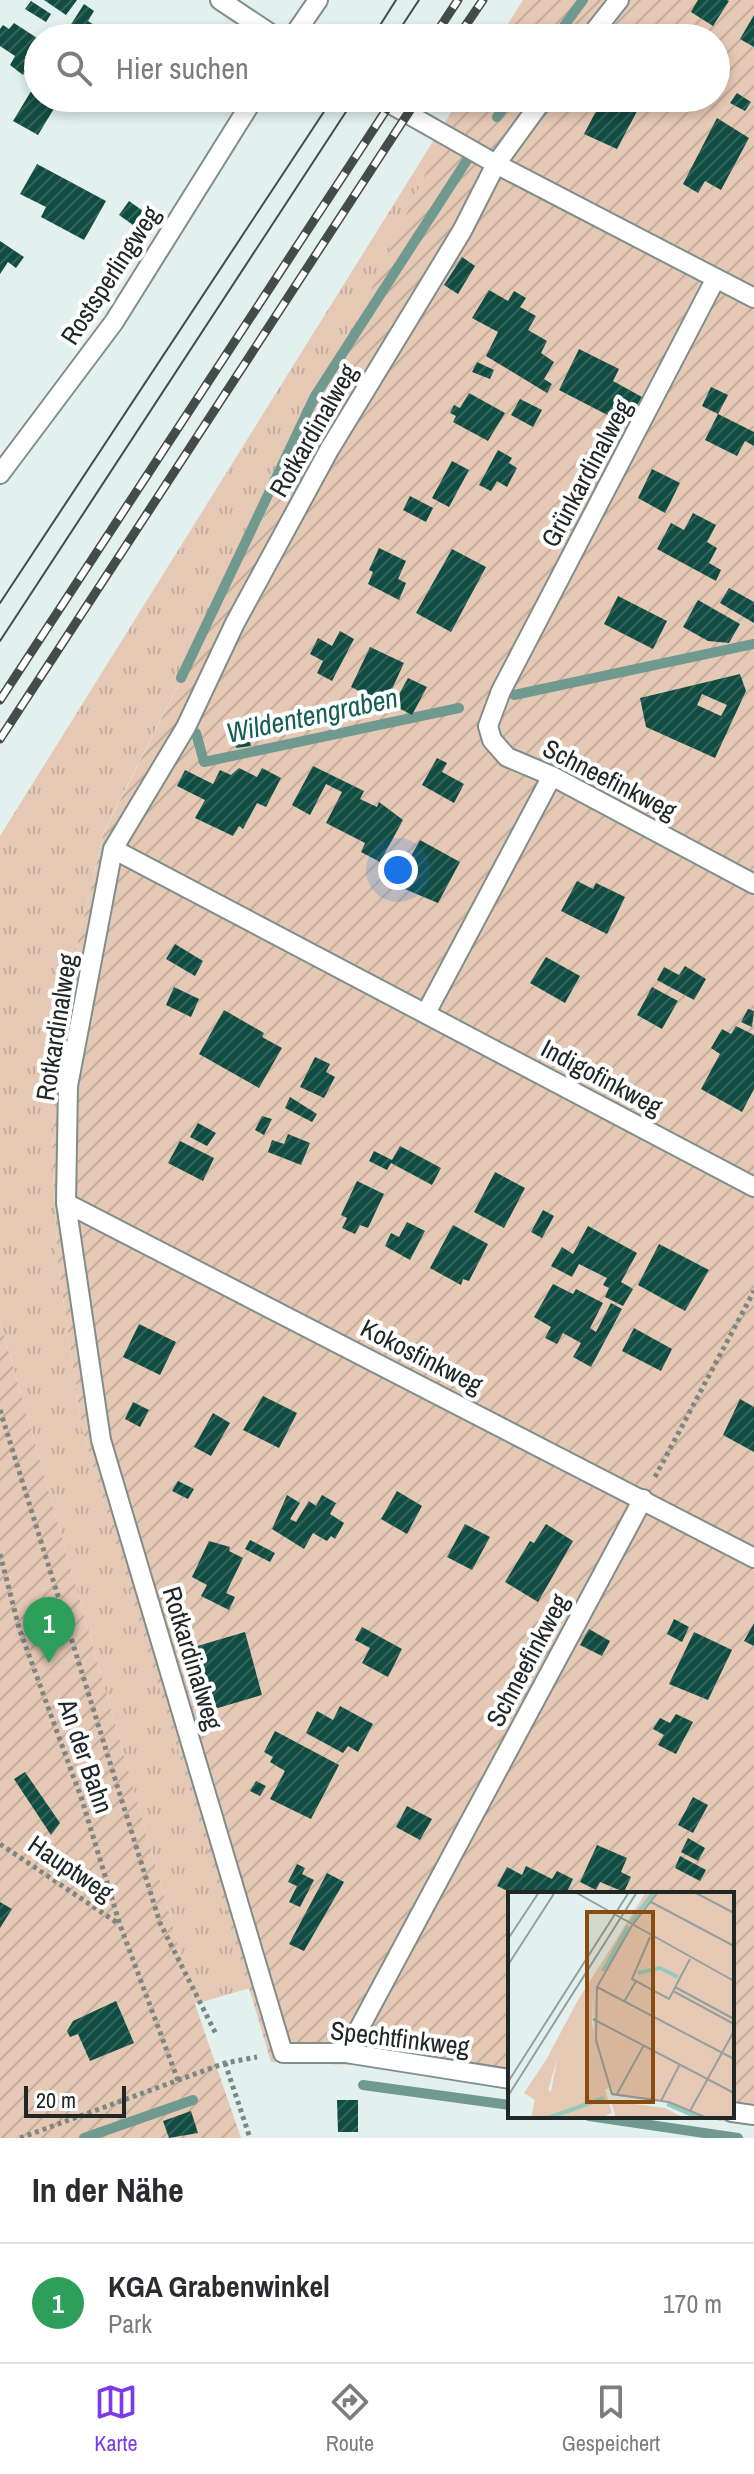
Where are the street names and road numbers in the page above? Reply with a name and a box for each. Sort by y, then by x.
street label: Rostsperlingweg [52,199,168,351]
street label: Rotkardinalweg [261,357,365,503]
street label: Grünkardinalweg [532,393,640,553]
street label: Schneefinkweg [537,730,683,828]
street label: Rotkardinalweg [27,951,85,1103]
street label: Indigofinkweg [535,1030,669,1124]
street label: Kokosfinkweg [355,1310,489,1402]
street label: Rotkardinalweg [155,1582,231,1734]
street label: Schneefinkweg [477,1587,577,1733]
street label: An der Bahn [50,1693,122,1818]
street label: Hauptweg [21,1827,121,1909]
street label: Spechtfinkweg [328,2012,472,2064]

